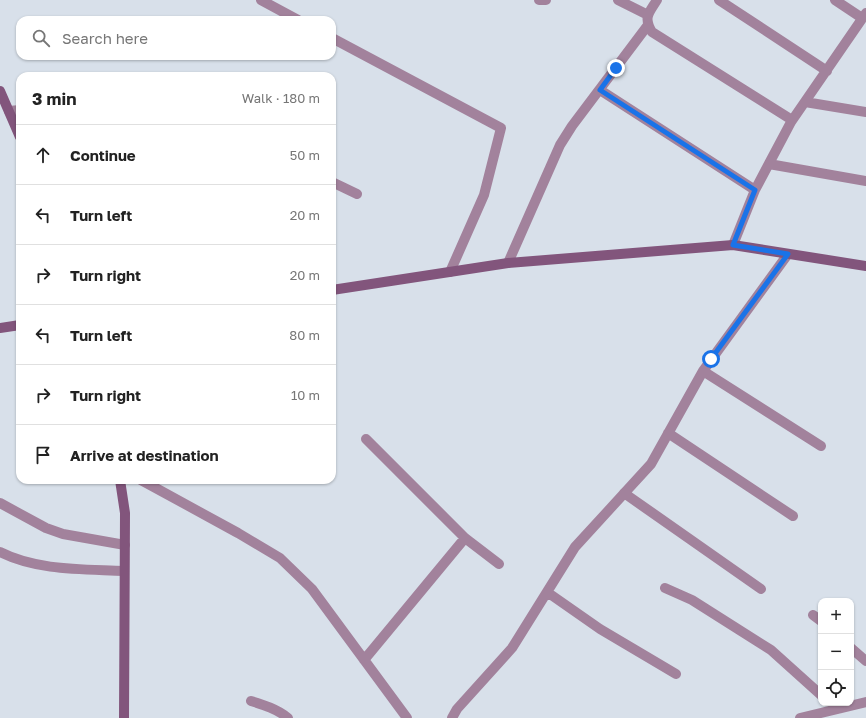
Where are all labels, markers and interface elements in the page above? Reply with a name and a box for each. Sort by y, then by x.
search box [16,16,336,60]
icon: search [30,27,52,49]
text: Search here [62,29,148,47]
route end [607,59,625,77]
text: 3 min [32,88,76,109]
text: Walk · 180 m [242,90,320,106]
icon: ahead [32,144,54,166]
text: Continue [70,146,136,164]
text: 50 m [290,147,320,163]
icon: left [32,204,54,226]
text: Turn left [70,206,132,224]
text: 20 m [290,207,320,223]
icon: right [32,264,54,286]
text: Turn right [70,266,141,284]
text: 20 m [290,267,320,283]
icon: left [32,324,54,346]
text: Turn left [70,326,132,344]
text: 80 m [289,327,320,343]
route start [702,350,720,368]
icon: right [32,384,54,406]
text: Turn right [70,386,141,404]
text: 10 m [291,387,320,403]
icon: arrive [32,444,54,466]
text: Arrive at destination [70,446,219,464]
map controls [818,598,854,706]
button: + [818,598,854,634]
button: − [818,634,854,670]
button: locate [818,670,854,706]

